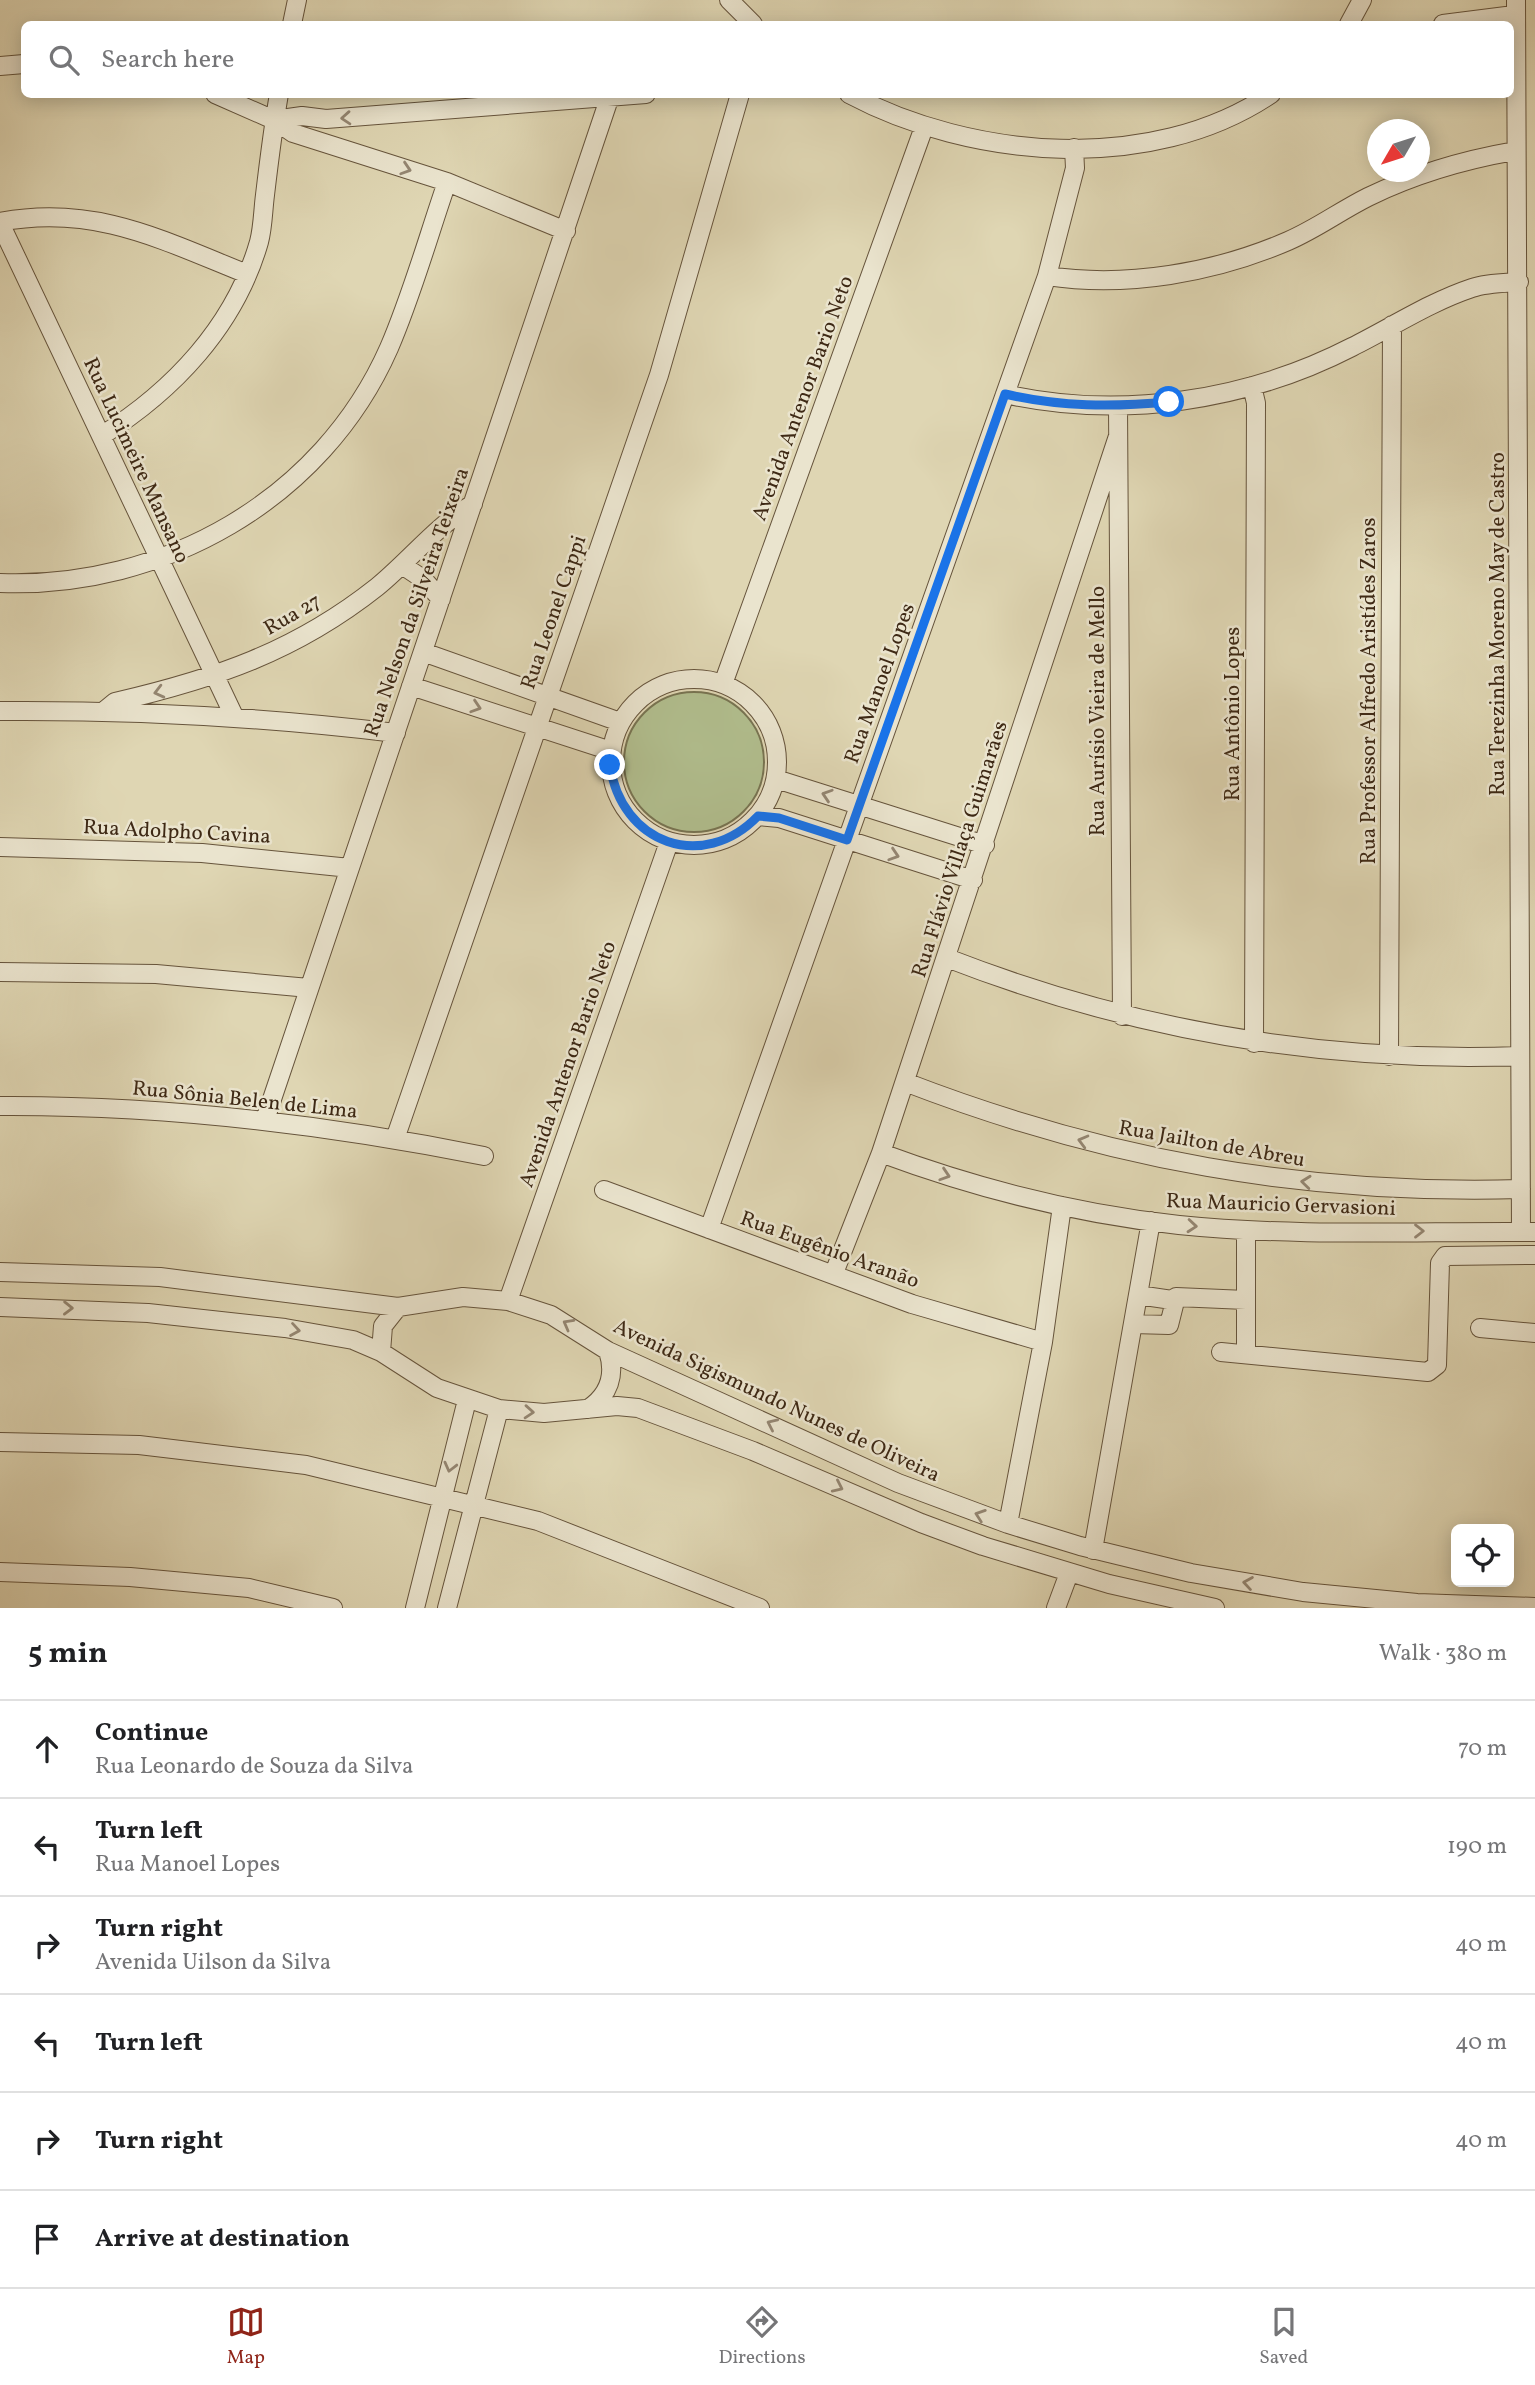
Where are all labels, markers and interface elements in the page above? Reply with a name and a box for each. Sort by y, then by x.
search box [21,21,1514,98]
icon: search [45,41,83,79]
text: Search here [101,42,234,78]
one-way arrow [340,110,351,125]
north arrow [1367,119,1430,182]
one-way arrow [400,161,412,176]
street label: Avenida Antenor Bario Neto [746,272,861,525]
street label: Rua Lucimeire Mansano [75,353,196,568]
route start [1153,386,1184,417]
street label: Rua Terezinha Moreno May de Castro [1484,452,1513,796]
street label: Rua Nelson da Silveira Teixeira [358,464,477,741]
street label: Rua Professor Alfredo Aristídes Zaros [1355,518,1384,864]
street label: Rua Leonel Cappi [514,532,594,693]
street label: Rua Aurísio Vieira de Mello [1084,586,1113,836]
street label: Rua 27 [259,587,327,643]
street label: Rua Manoel Lopes [838,599,923,768]
street label: Rua Antônio Lopes [1219,627,1248,801]
one-way arrow [153,684,165,698]
one-way arrow [470,699,482,713]
street label: Rua Flávio Villaça Guimarães [905,717,1016,982]
route end [594,749,625,780]
one-way arrow [821,788,833,803]
street label: Rua Adolpho Cavina [82,813,272,852]
one-way arrow [888,847,900,861]
street label: Avenida Antenor Bario Neto [513,937,624,1192]
street label: Rua Sônia Belen de Lima [131,1074,359,1127]
street label: Rua Jailton de Abreu [1116,1114,1307,1175]
one-way arrow [1077,1135,1089,1150]
one-way arrow [939,1167,951,1182]
one-way arrow [1300,1175,1312,1190]
street label: Rua Mauricio Gervasioni [1166,1187,1396,1224]
street label: Rua Eugênio Aranão [736,1205,923,1296]
one-way arrow [1186,1218,1197,1233]
one-way arrow [1414,1223,1425,1239]
one-way arrow [63,1301,74,1316]
street label: Avenida Sigismundo Nunes de Oliveira [608,1313,944,1490]
one-way arrow [563,1319,575,1332]
one-way arrow [289,1322,300,1337]
one-way arrow [523,1404,534,1419]
one-way arrow [767,1418,779,1432]
one-way arrow [444,1461,458,1473]
one-way arrow [831,1479,843,1493]
one-way arrow [975,1509,987,1523]
map controls [1451,1524,1514,1587]
button: locate [1451,1524,1514,1587]
one-way arrow [1242,1576,1253,1591]
text: 5 min [28,1633,108,1675]
text: Walk · 380 m [1379,1638,1507,1670]
text: Continue [95,1715,208,1751]
icon: ahead [28,1730,66,1768]
text: 70 m [1458,1733,1507,1765]
text: Rua Leonardo de Souza da Silva [95,1751,413,1783]
text: Turn left [95,1813,203,1849]
icon: left [28,1828,66,1866]
text: 190 m [1447,1831,1507,1863]
text: Rua Manoel Lopes [95,1849,280,1881]
text: Turn right [95,1911,223,1947]
icon: right [28,1926,66,1964]
text: 40 m [1455,1929,1507,1961]
text: Avenida Uilson da Silva [95,1947,331,1979]
icon: left [28,2024,66,2062]
text: Turn left [95,2025,203,2061]
text: 40 m [1455,2027,1507,2059]
icon: right [28,2122,66,2160]
text: Turn right [95,2123,223,2159]
text: 40 m [1455,2125,1507,2157]
icon: arrive [28,2220,66,2258]
text: Arrive at destination [95,2221,350,2257]
tab: Map [227,2303,265,2371]
tab: Directions [719,2303,806,2371]
tab: Saved [1259,2303,1308,2371]

